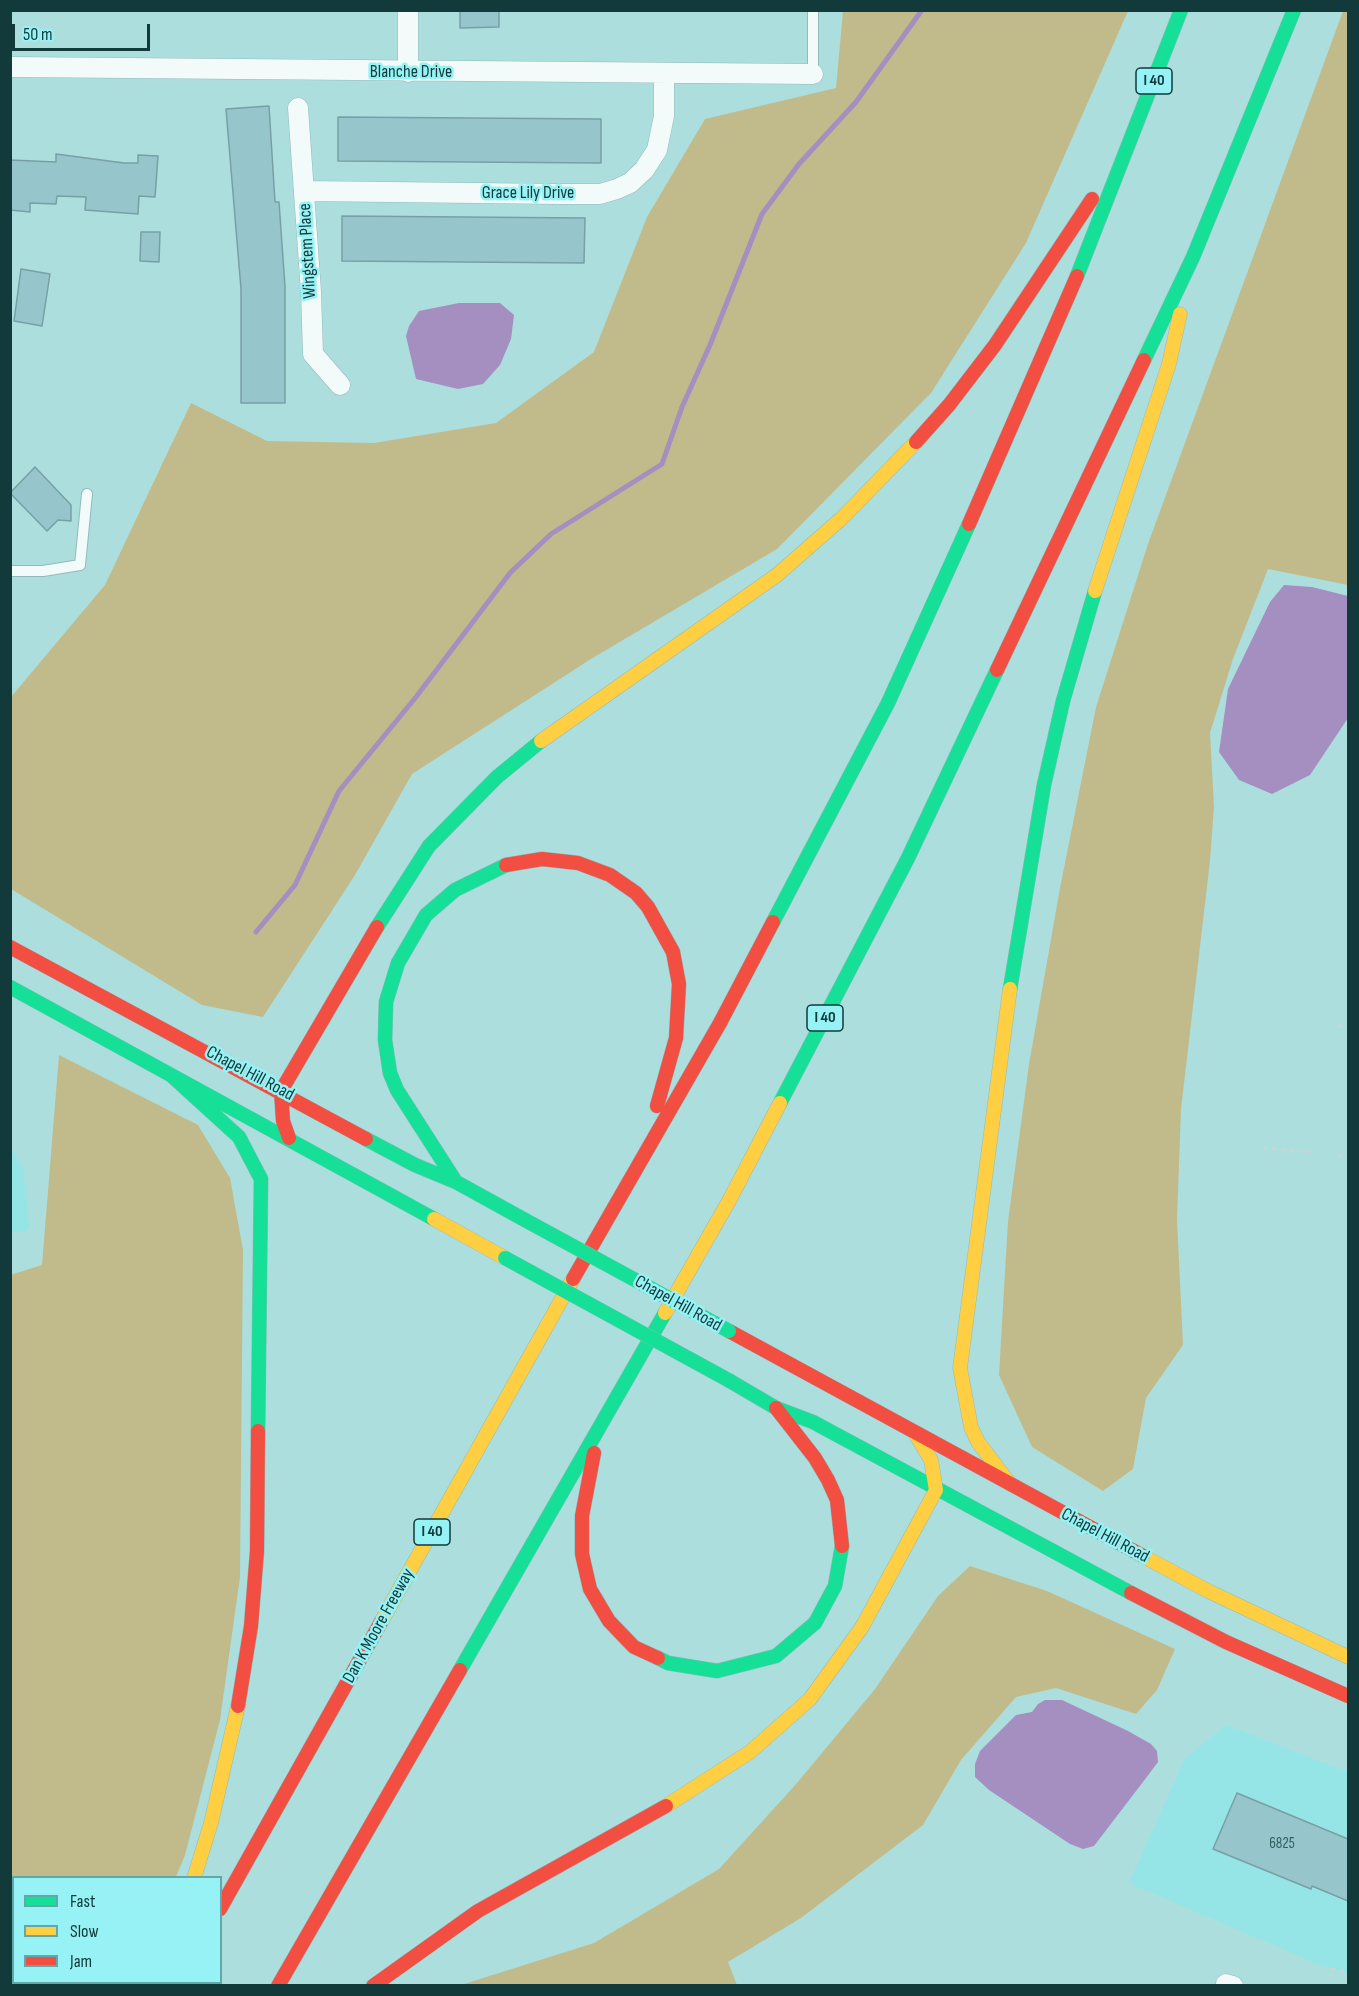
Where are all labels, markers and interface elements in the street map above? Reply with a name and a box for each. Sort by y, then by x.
scale bar [15,12,153,50]
text: 50 m [23,24,53,45]
street label: Blanche Drive [370,61,452,83]
road number: I 40 [1136,68,1172,94]
street label: Grace Lily Drive [482,182,574,204]
street label: Wingstem Place [295,203,321,299]
road number: I 40 [807,1005,843,1031]
street label: Chapel Hill Road [202,1042,298,1106]
street label: Chapel Hill Road [631,1271,725,1337]
street label: Chapel Hill Road [1057,1504,1153,1568]
road number: I 40 [414,1519,450,1545]
street label: Dan K Moore Freeway [339,1565,419,1687]
house number: 6825 [1269,1835,1295,1853]
legend [12,1876,222,1984]
text: Fast [70,1891,95,1912]
text: Slow [70,1921,99,1942]
text: Jam [70,1951,92,1972]

